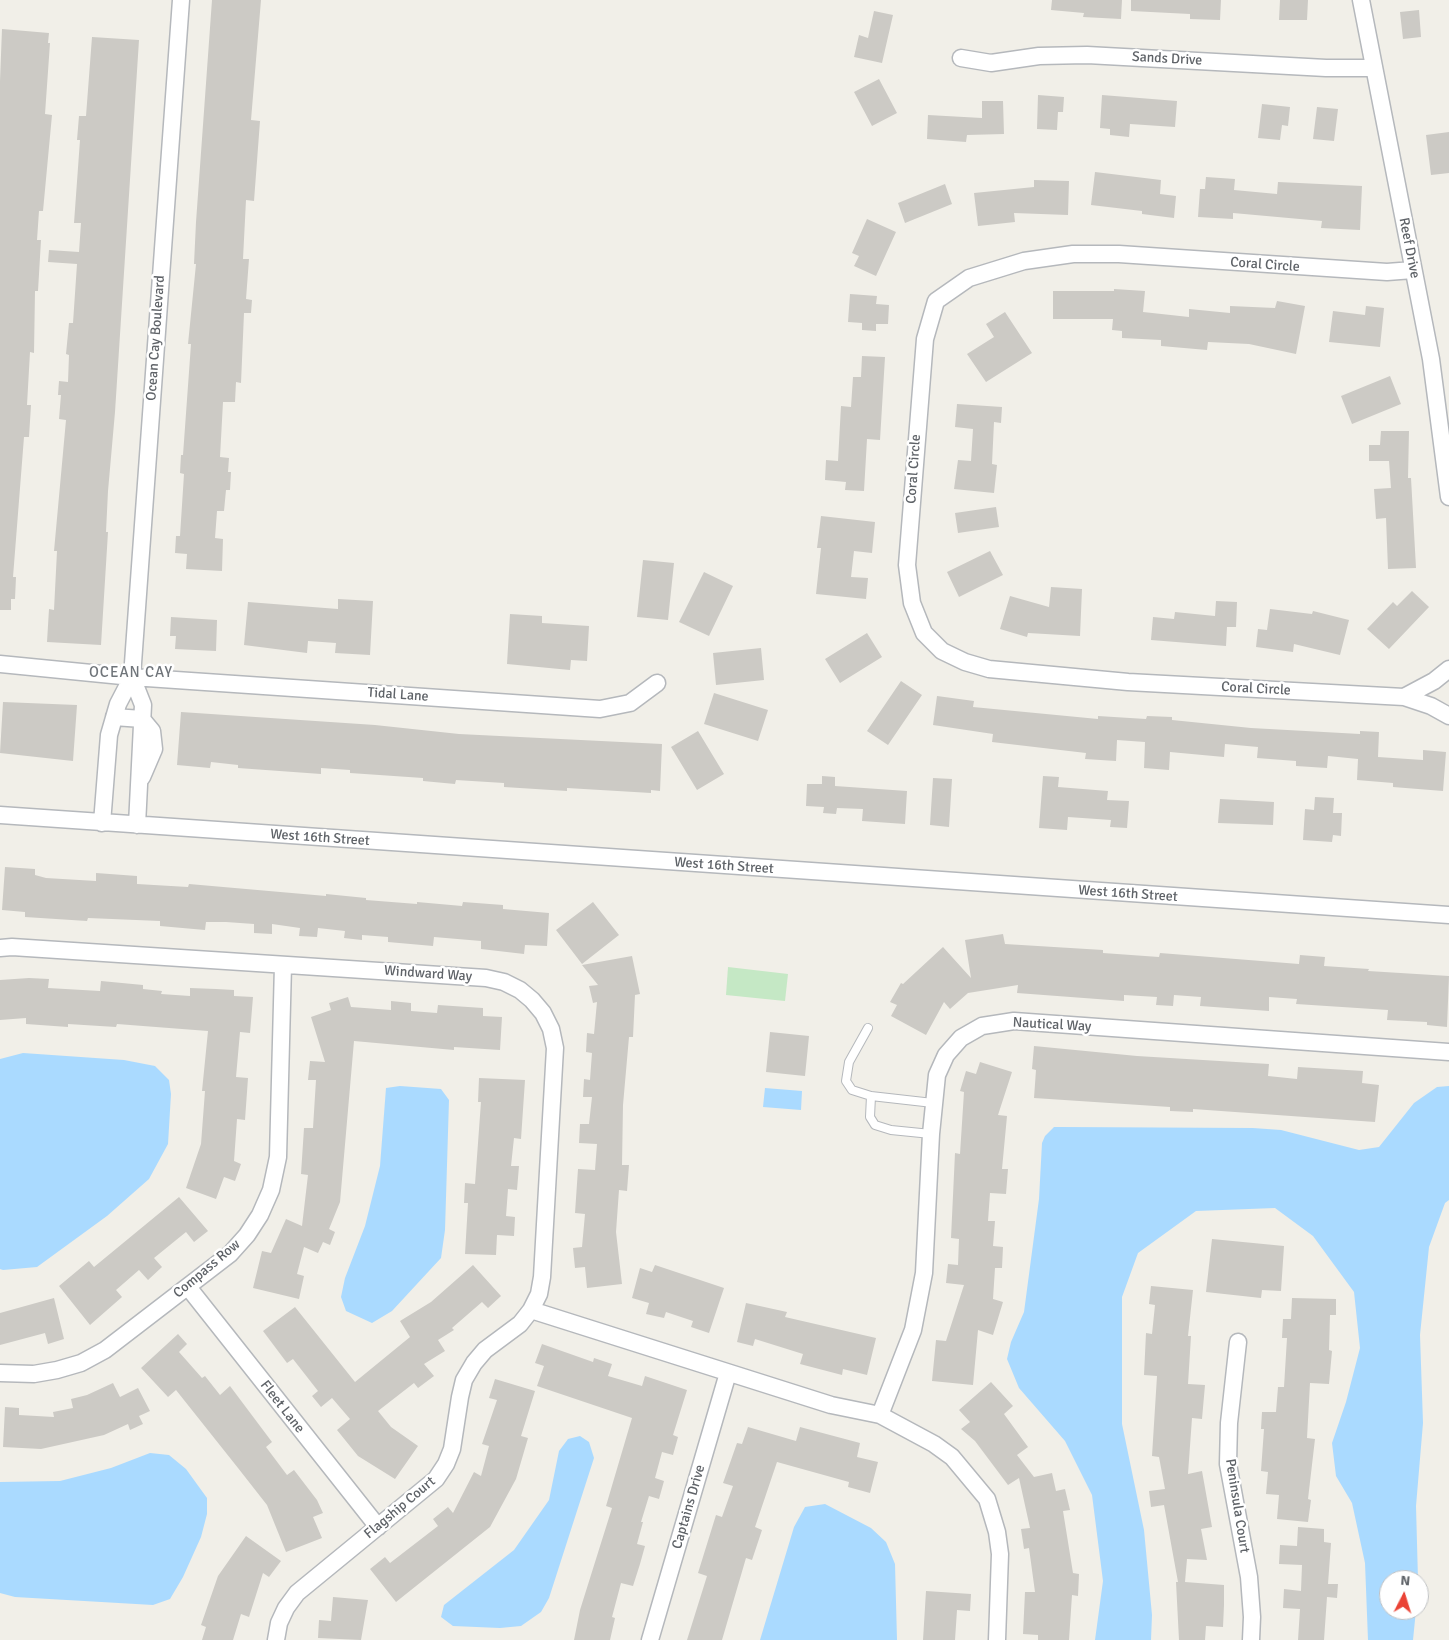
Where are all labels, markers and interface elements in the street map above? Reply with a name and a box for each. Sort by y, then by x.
street label: Sands Drive [1131,49,1203,69]
street label: Reef Drive [1395,216,1423,280]
street label: Coral Circle [1230,254,1300,276]
street label: Ocean Cay Boulevard [143,275,169,401]
street label: Coral Circle [903,434,925,504]
district label: OCEAN CAY [88,664,174,682]
street label: Coral Circle [1221,679,1291,699]
street label: Tidal Lane [367,684,429,706]
street label: West 16th Street [270,826,370,850]
street label: West 16th Street [674,854,774,878]
street label: West 16th Street [1078,882,1178,906]
street label: Windward Way [383,963,473,985]
street label: Nautical Way [1012,1015,1092,1035]
street label: Compass Row [170,1236,244,1302]
street label: Fleet Lane [256,1377,308,1437]
street label: Peninsula Court [1221,1458,1253,1554]
street label: Captains Drive [669,1463,709,1551]
street label: Flagship Court [361,1473,439,1543]
north arrow [1379,1570,1429,1620]
text: N [1400,1572,1411,1589]

